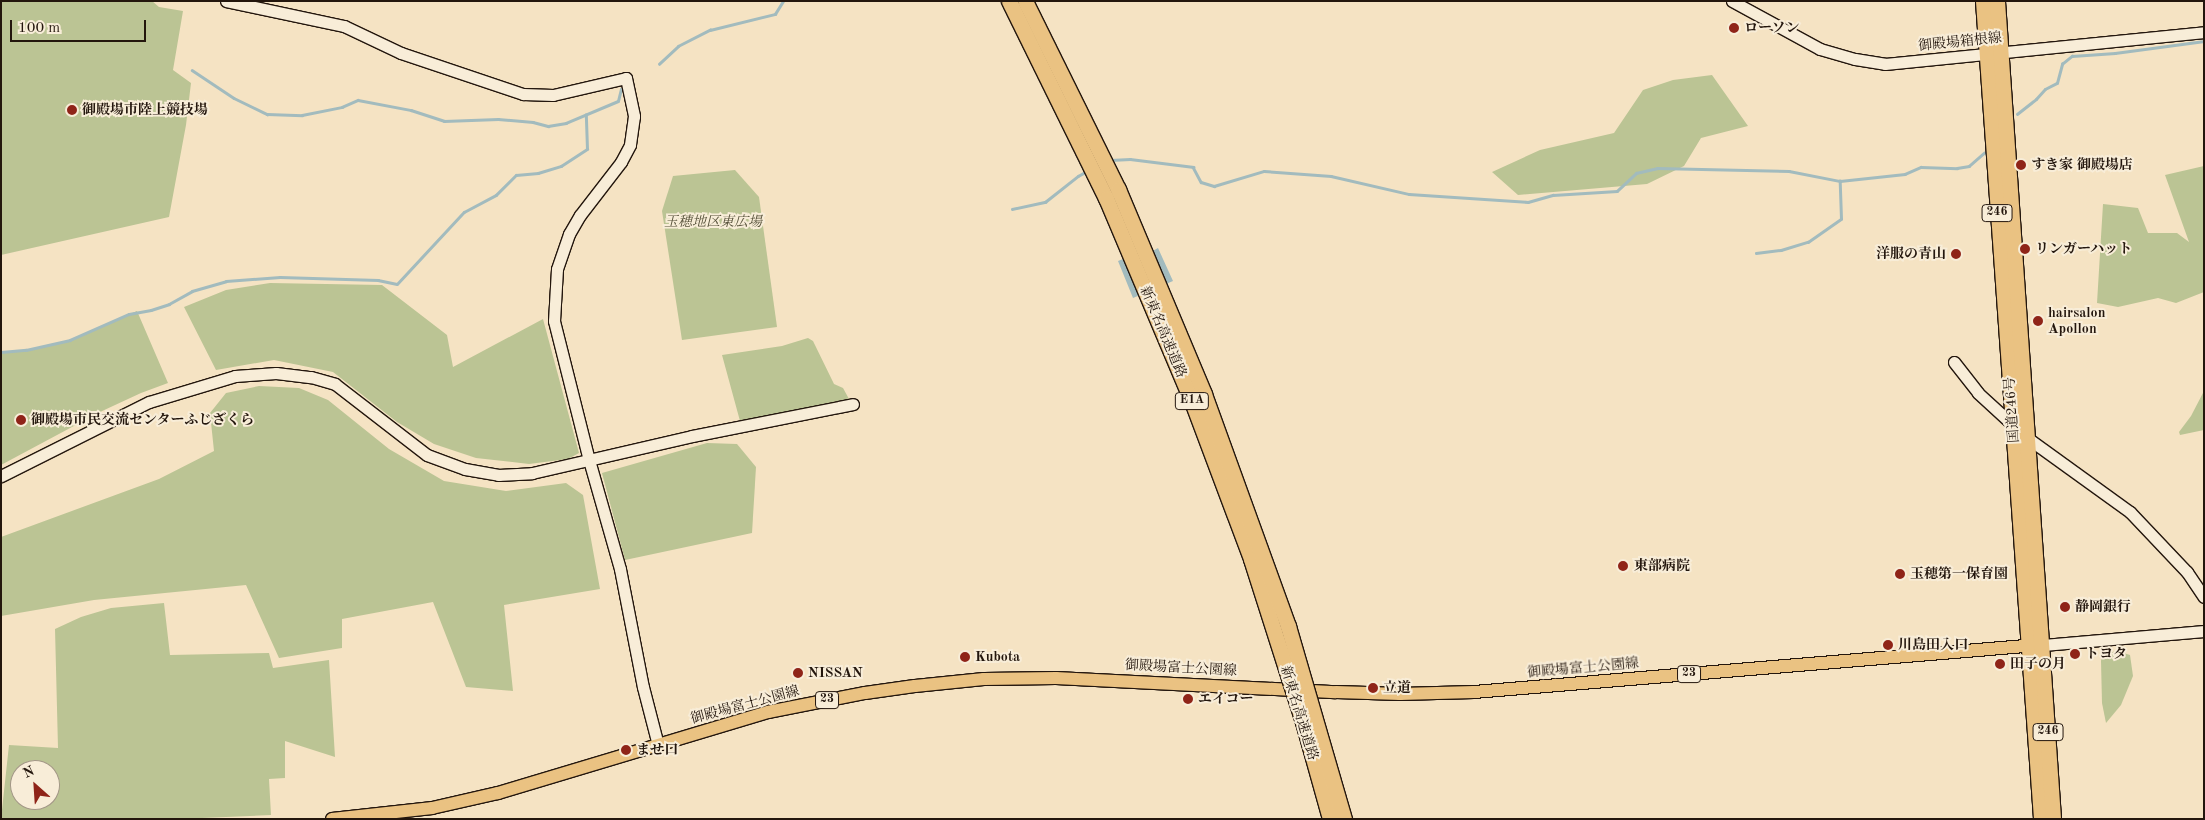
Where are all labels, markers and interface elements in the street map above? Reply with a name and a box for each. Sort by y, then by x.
scale bar [12,10,149,42]
place label: ローソン [1744,20,1800,36]
text: 100 m [18,21,60,36]
marker: ローソン [1728,22,1740,34]
street label: 御殿場箱根線 [1917,29,2003,55]
place label: 御殿場市陸上競技場 [82,102,208,118]
marker: 御殿場市陸上競技場 [66,104,78,116]
place label: すき家 御殿場店 [2031,157,2133,173]
marker: すき家 御殿場店 [2015,159,2027,171]
road number: 246 [1981,204,2013,222]
park label: 玉穂地区東広場 [664,214,762,230]
place label: リンガーハット [2035,241,2133,257]
marker: リンガーハット [2019,243,2031,255]
place label: 洋服の青山 [1876,246,1946,262]
marker: 洋服の青山 [1950,248,1962,260]
street label: 新東名高速道路 [1136,284,1190,380]
place label: hairsalon Apollon [2048,305,2105,338]
marker: hairsalon Apollon [2032,315,2044,327]
street label: 国道246号 [2001,376,2023,444]
road number: E1A [1174,392,1210,411]
place label: 御殿場市民交流センターふじざくら [31,412,255,428]
marker: 御殿場市民交流センターふじざくら [15,414,27,426]
place label: 東部病院 [1634,558,1690,574]
marker: 東部病院 [1616,559,1630,573]
place label: 玉穂第一保育園 [1910,566,2008,582]
marker: 玉穂第一保育園 [1894,568,1906,580]
place label: 静岡銀行 [2075,599,2131,615]
marker: 静岡銀行 [2059,601,2071,613]
place label: 川島田入口 [1898,637,1968,653]
marker: 川島田入口 [1882,639,1894,651]
place label: トヨタ [2085,646,2127,662]
marker: トヨタ [2069,648,2081,660]
place label: Kubota [975,649,1020,665]
marker: Kubota [959,651,971,663]
street label: 御殿場富士公園線 [1526,655,1640,681]
place label: 田子の月 [2010,656,2066,672]
street label: 御殿場富士公園線 [1125,657,1237,679]
marker: 田子の月 [1994,658,2006,670]
street label: 新東名高速道路 [1277,664,1321,762]
road number: 23 [1676,664,1702,684]
place label: NISSAN [808,665,863,681]
marker: NISSAN [792,667,804,679]
place label: 立道 [1383,680,1411,696]
street label: 御殿場富士公園線 [689,682,801,728]
marker: 立道 [1367,682,1379,694]
road number: 23 [814,690,840,710]
place label: エイコー [1198,691,1254,707]
marker: エイコー [1182,693,1194,705]
road number: 246 [2032,722,2064,742]
place label: ませ口 [636,742,678,758]
marker: ませ口 [620,744,632,756]
north arrow [10,760,60,810]
text: N [21,764,37,781]

